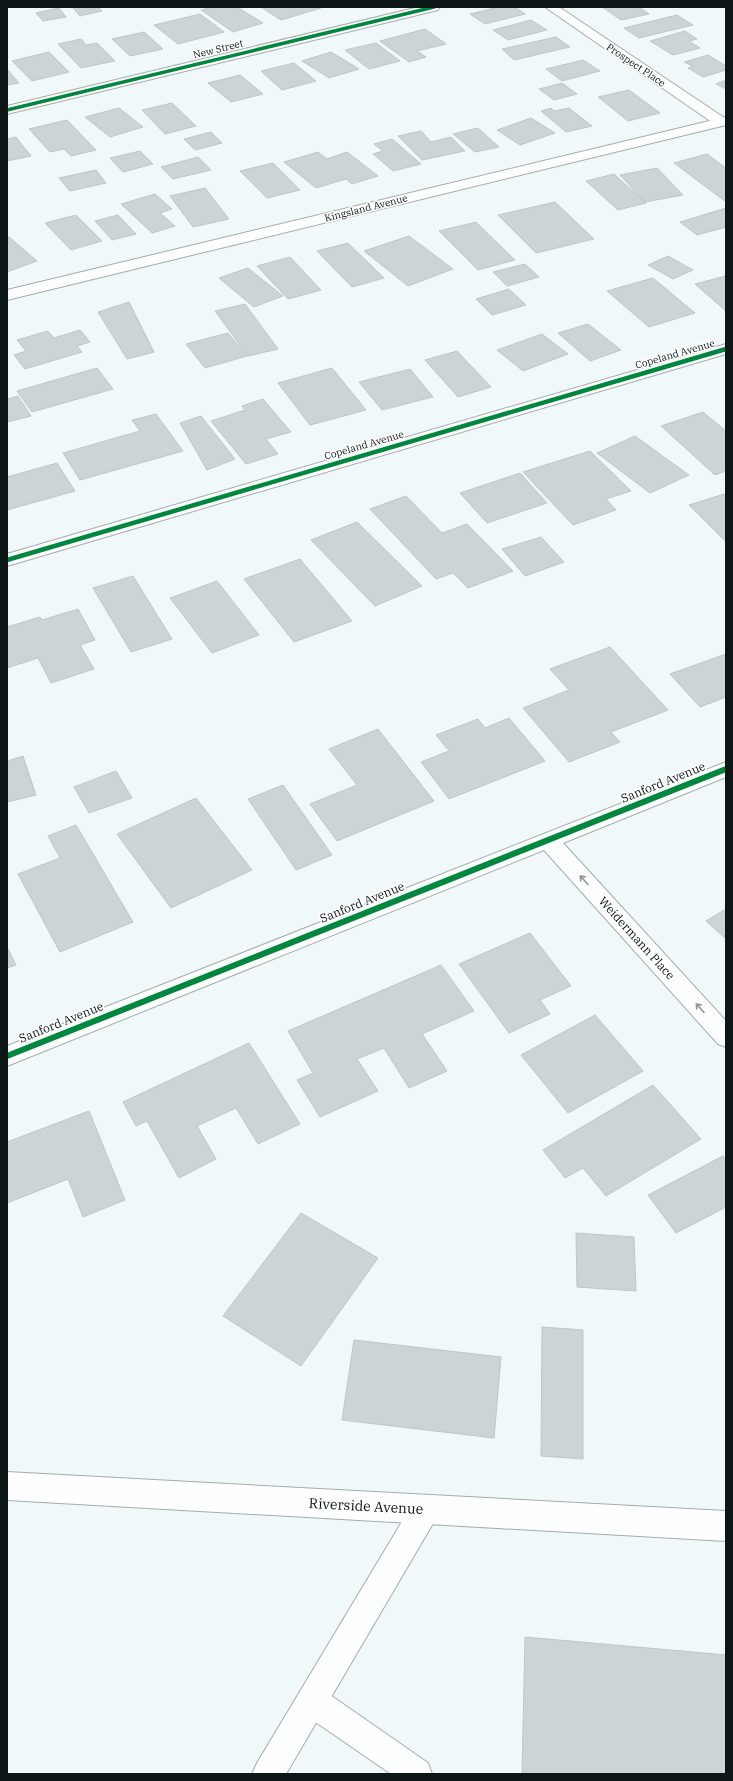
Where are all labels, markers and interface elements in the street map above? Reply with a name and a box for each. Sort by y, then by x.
street label: New Street [192,36,245,62]
street label: Prospect Place [604,40,668,90]
street label: Kingsland Avenue [323,191,409,225]
street label: Copeland Avenue [634,336,716,372]
street label: Copeland Avenue [323,427,405,463]
street label: Sanford Avenue [619,758,707,806]
one-way arrow [580,875,589,886]
street label: Sanford Avenue [318,878,406,926]
street label: Weidermann Place [596,893,678,983]
street label: Sanford Avenue [17,998,105,1046]
one-way arrow [695,1003,705,1013]
street label: Riverside Avenue [308,1494,424,1518]

